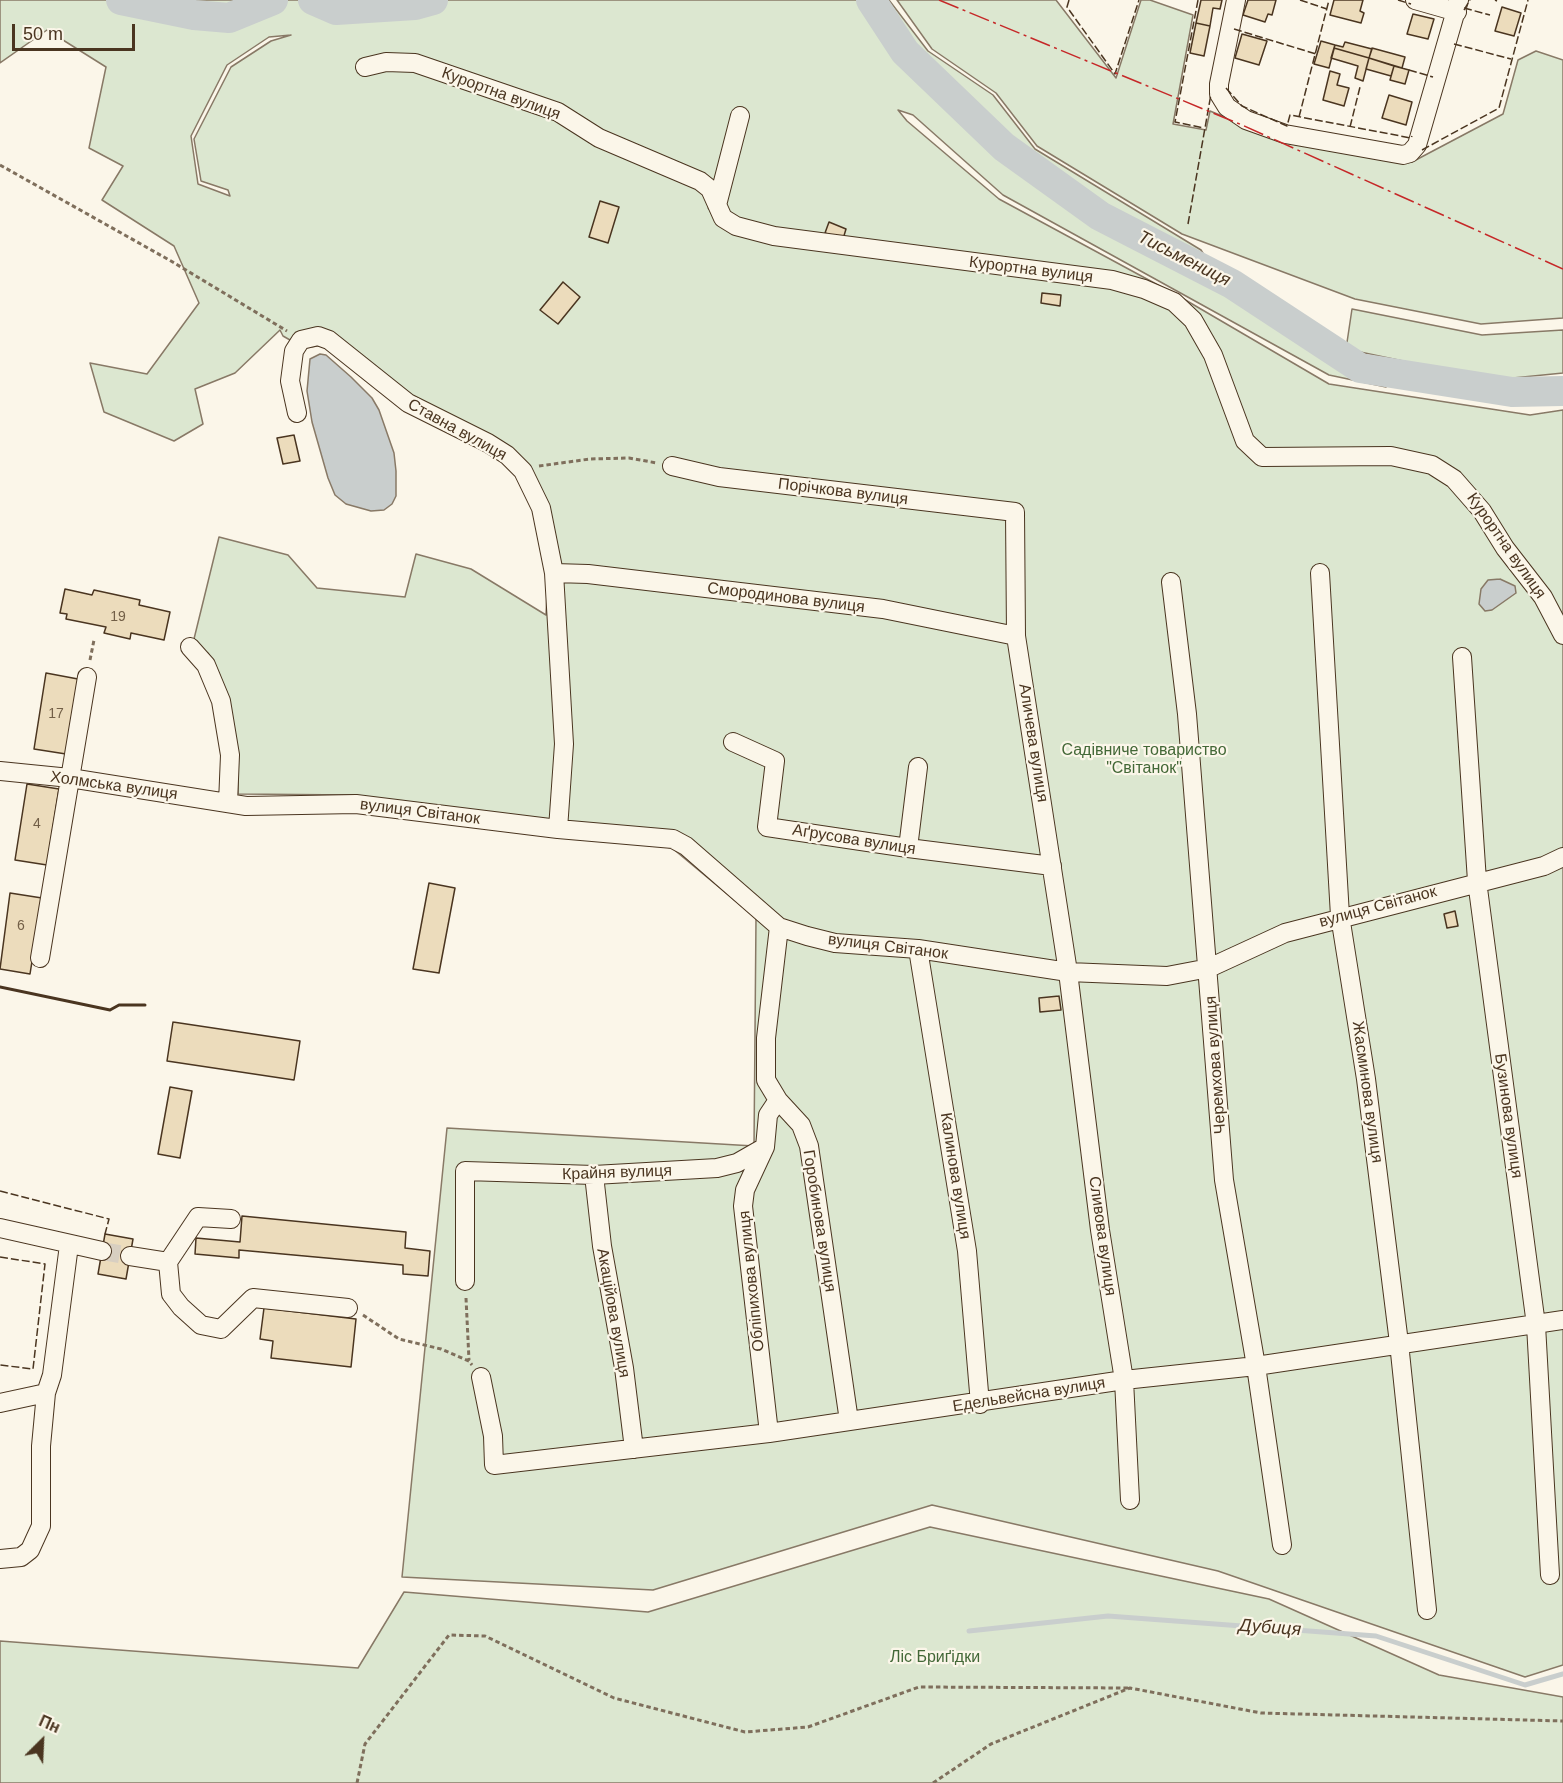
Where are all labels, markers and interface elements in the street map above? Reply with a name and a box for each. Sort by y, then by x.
scale bar [15,12,138,50]
text: 50 m [23,24,63,44]
street label: Курортна вулиця [439,64,563,124]
water label: Тисьмениця [1134,226,1234,292]
street label: Курортна вулиця [968,253,1094,287]
street label: Ставна вулиця [404,395,510,465]
street label: Порічкова вулиця [777,474,909,510]
street label: Курортна вулиця [1462,489,1550,603]
street label: Смородинова вулиця [706,579,866,617]
house number: 19 [110,609,126,625]
street label: Аличева вулиця [1014,682,1052,804]
house number: 17 [48,706,64,722]
park label: Садівниче товариство "Світанок" [1061,741,1227,779]
street label: Холмська вулиця [49,768,179,804]
street label: вулиця Світанок [359,795,481,829]
house number: 4 [33,816,41,832]
street label: Аґрусова вулиця [791,821,917,859]
street label: вулиця Світанок [1317,882,1439,932]
house number: 6 [17,918,25,934]
street label: вулиця Світанок [827,930,949,964]
street label: Черемхова вулиця [1202,995,1230,1135]
street label: Жасминова вулиця [1348,1020,1386,1164]
street label: Бузинова вулиця [1490,1052,1526,1180]
street label: Калинова вулиця [936,1111,974,1241]
street label: Горобинова вулиця [798,1149,840,1293]
street label: Крайня вулиця [562,1161,672,1185]
street label: Сливова вулиця [1084,1175,1120,1297]
street label: Обліпихова вулиця [735,1210,769,1352]
street label: Акаційова вулиця [592,1247,634,1379]
street label: Едельвейсна вулиця [951,1373,1107,1417]
water label: Дубиця [1238,1615,1302,1641]
park label: Ліс Бриґідки [890,1648,980,1668]
north arrow [12,1711,72,1771]
text: Пн [36,1712,63,1736]

